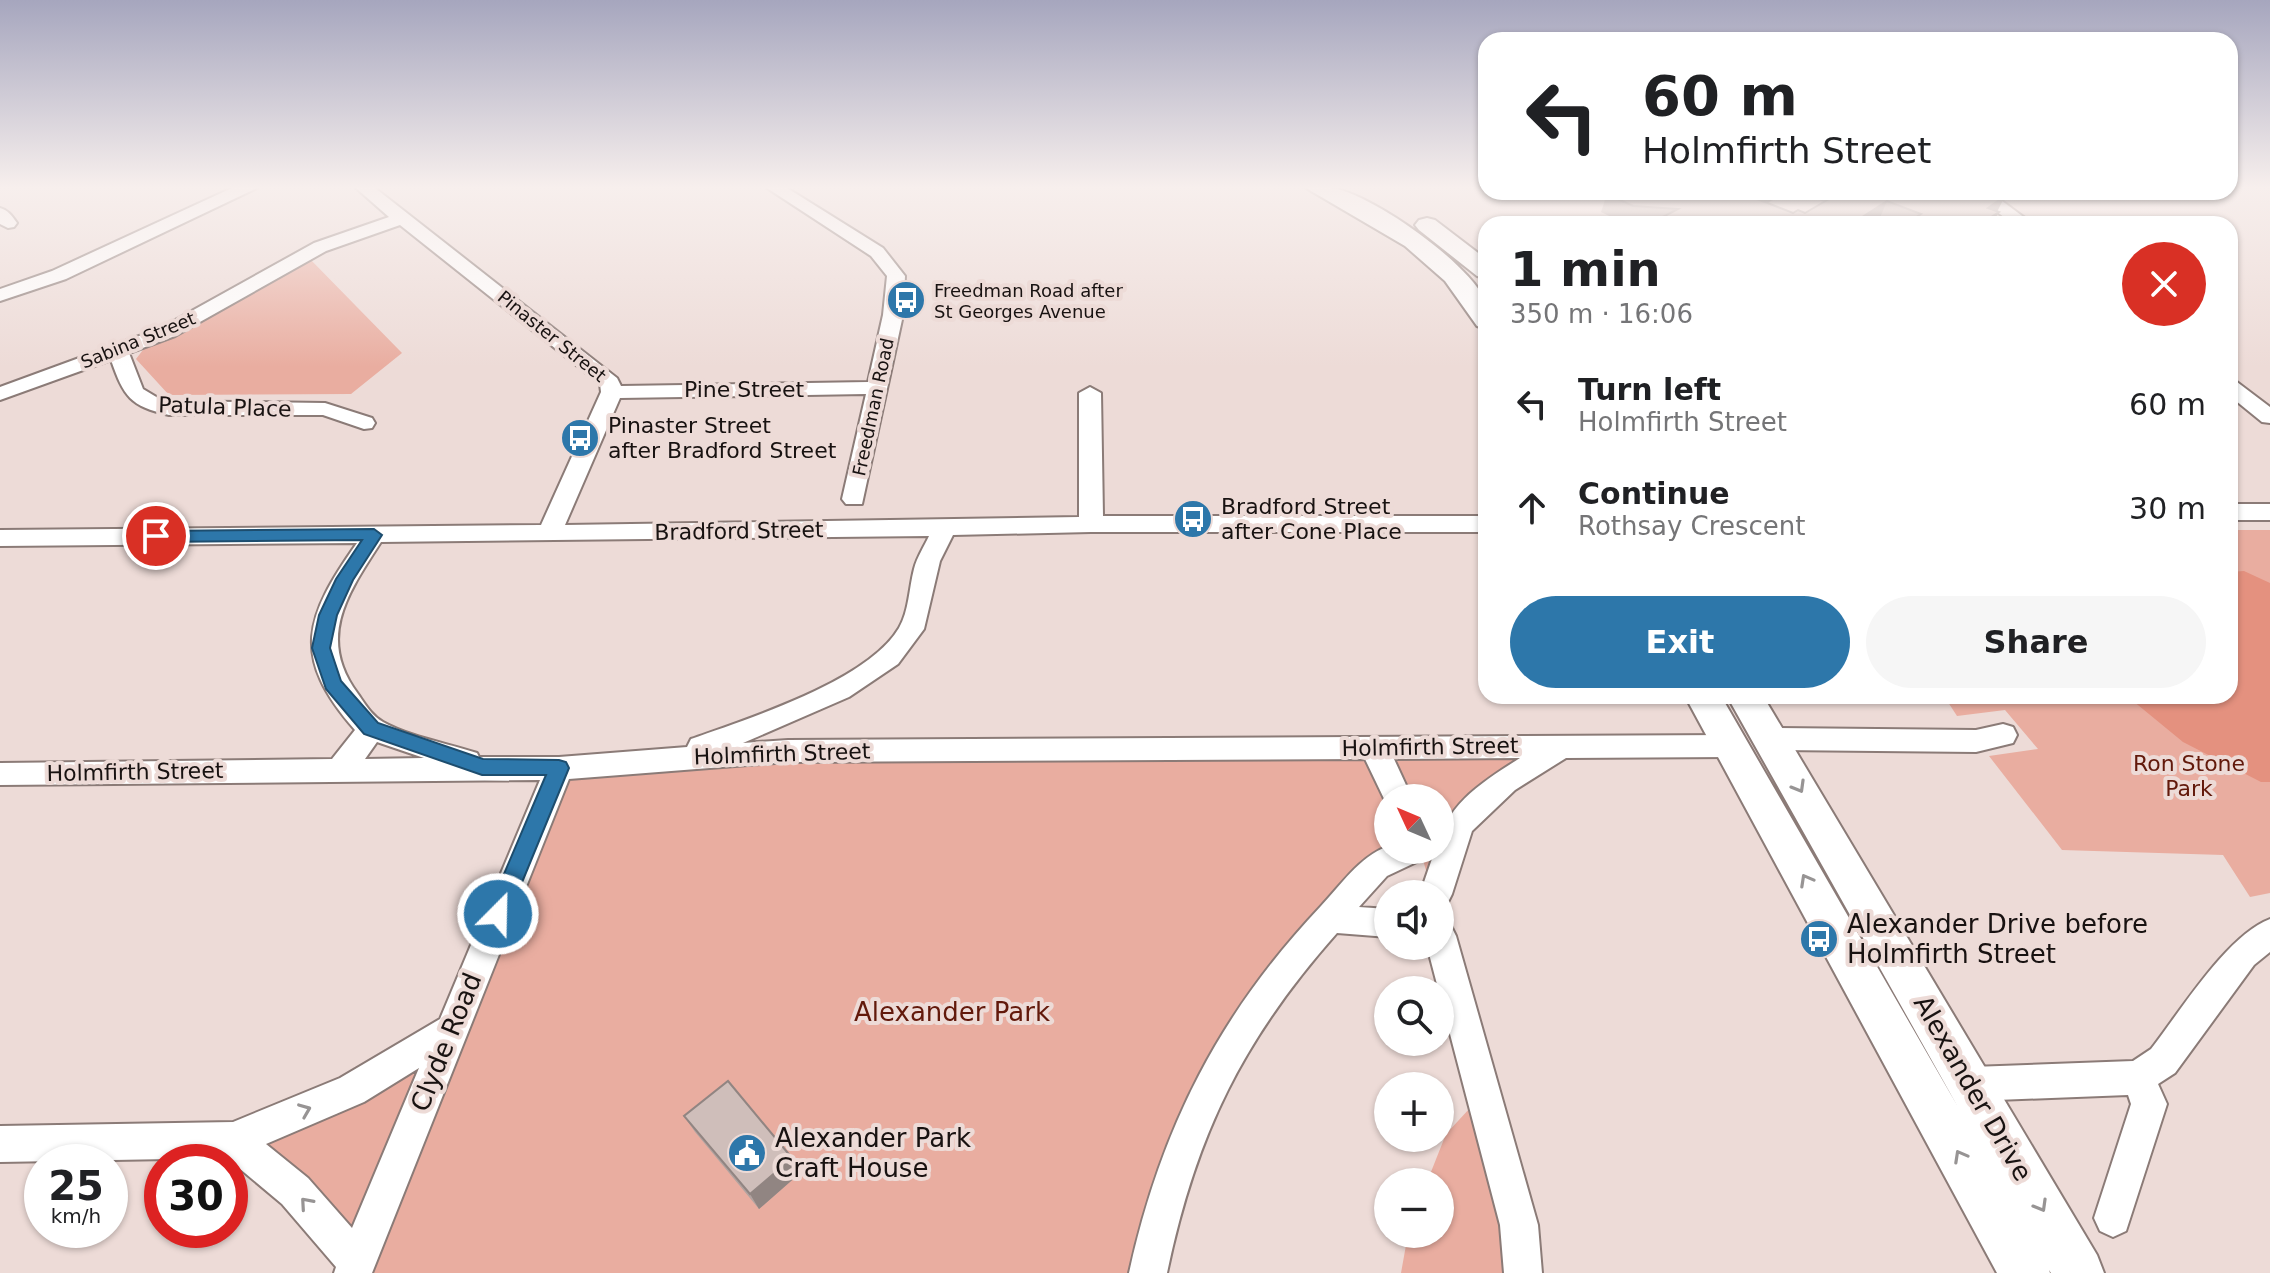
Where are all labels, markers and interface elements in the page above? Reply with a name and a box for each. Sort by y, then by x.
text: 60 m [1642,63,1798,128]
icon: left [1510,64,1614,168]
text: Holmfirth Street [1642,130,1931,171]
text: 1 min [1510,241,1661,297]
button: close [2122,242,2206,326]
bus stop icon: Freedman Road after St Georges Avenue [885,279,927,321]
place label: Freedman Road after St Georges Avenue [934,280,1123,322]
street label: Pinaster Street [494,286,610,386]
text: 350 m · 16:06 [1510,299,1693,329]
street label: Sabina Street [78,307,198,373]
street label: Freedman Road [848,336,898,478]
text: Turn left [1578,372,1721,407]
street label: Pine Street [684,377,804,402]
icon: left [1510,382,1554,426]
text: 60 m [2129,387,2206,422]
street label: Patula Place [158,392,292,422]
text: Holmfirth Street [1578,407,1787,437]
place label: Pinaster Street after Bradford Street [608,413,837,463]
bus stop icon: Pinaster Street after Bradford Street [559,417,601,459]
text: Continue [1578,476,1730,511]
icon: ahead [1510,486,1554,530]
text: 30 m [2129,491,2206,526]
place label: Bradford Street after Cone Place [1221,494,1402,544]
bus stop icon: Bradford Street after Cone Place [1172,498,1214,540]
pin [122,502,190,570]
text: Rothsay Crescent [1578,511,1805,541]
icon: arrive [134,514,178,558]
street label: Bradford Street [654,517,824,545]
button: Exit [1510,596,1850,688]
button: Share [1866,596,2206,688]
street label: Holmfirth Street [1341,733,1519,761]
street label: Holmfirth Street [693,738,871,770]
park label: Ron Stone Park [2133,751,2245,801]
street label: Holmfirth Street [46,758,224,786]
one-way arrow [1789,778,1805,793]
north arrow [1374,784,1454,864]
map controls [1374,784,1454,1248]
position arrow [456,872,540,956]
one-way arrow [1800,874,1816,889]
button: sound [1374,880,1454,960]
place label: Alexander Drive before Holmfirth Street [1847,909,2148,969]
bus stop icon: Alexander Drive before Holmfirth Street [1798,918,1840,960]
street label: Clyde Road [405,968,487,1116]
button: search [1374,976,1454,1056]
street label: Alexander Drive [1908,990,2038,1186]
park label: Alexander Park [854,997,1050,1027]
button: + [1374,1072,1454,1152]
one-way arrow [297,1103,311,1120]
place label: Alexander Park Craft House [775,1123,971,1183]
public building icon: Alexander Park Craft House [726,1132,768,1174]
speed limit sign: 30 [144,1144,248,1248]
one-way arrow [1954,1150,1970,1165]
text: 25 [48,1163,104,1209]
button: − [1374,1168,1454,1248]
one-way arrow [2031,1197,2047,1212]
one-way arrow [301,1198,315,1213]
text: km/h [51,1204,101,1228]

